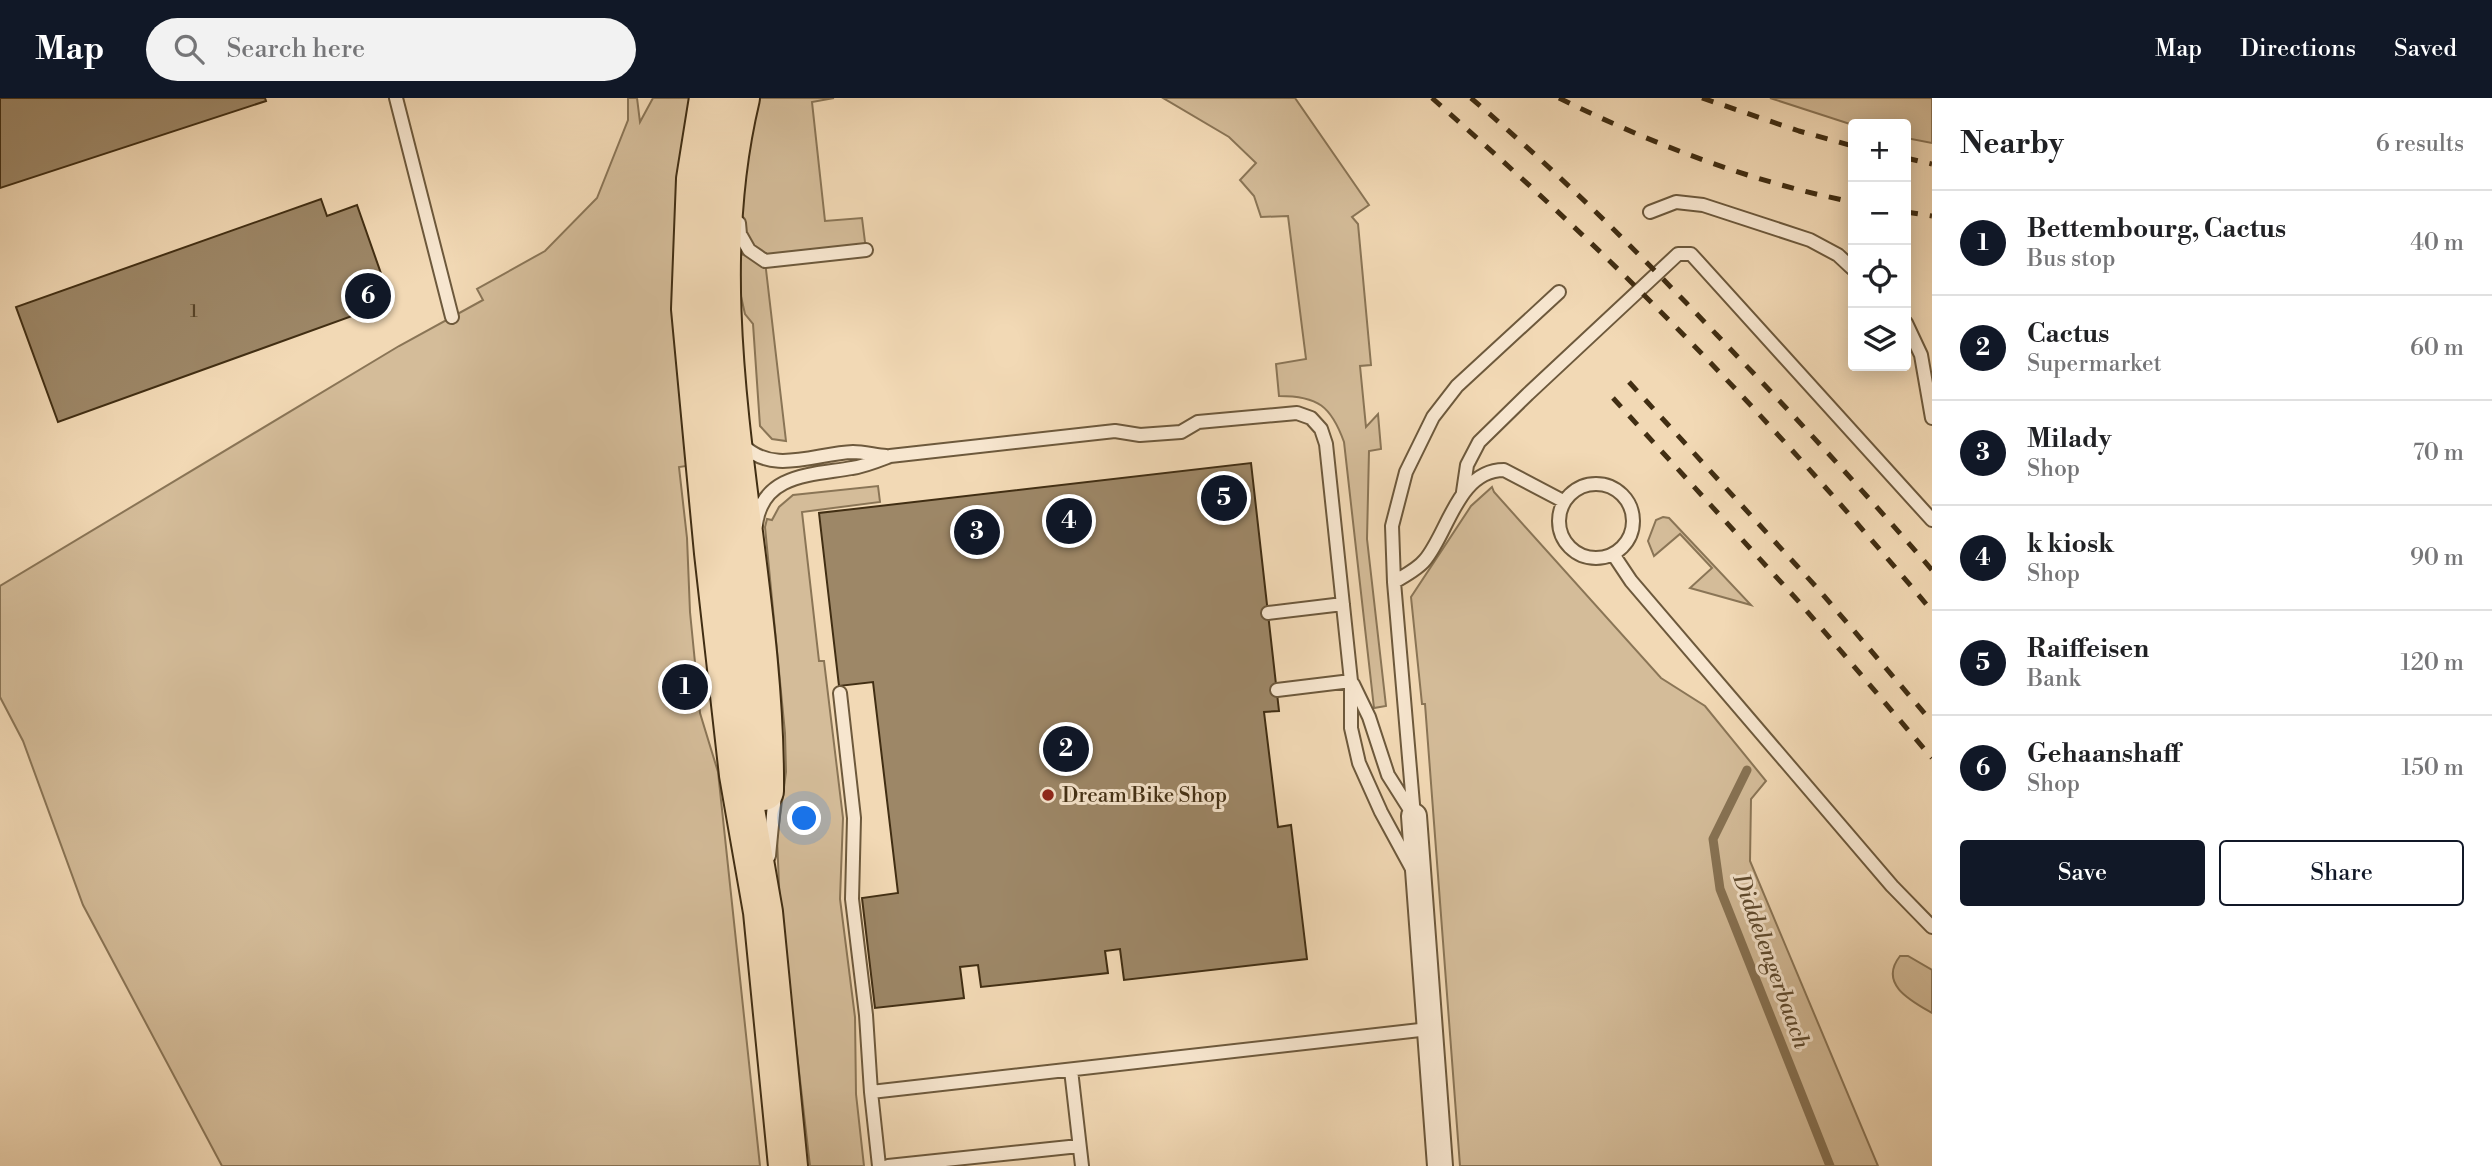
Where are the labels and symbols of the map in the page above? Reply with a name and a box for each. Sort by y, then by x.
pin: 6 [345,270,391,322]
house number: 1 [190,300,198,323]
pin: 5 [1201,472,1247,524]
pin: 4 [1046,495,1092,547]
pin: 3 [954,506,1000,558]
pin: 1 [662,661,708,713]
pin: 2 [1043,723,1089,775]
place label: Dream Bike Shop [1062,783,1227,809]
marker: Dream Bike Shop [1040,787,1056,803]
your location [787,801,821,835]
water label: Diddelengerbaach [1726,869,1816,1053]

